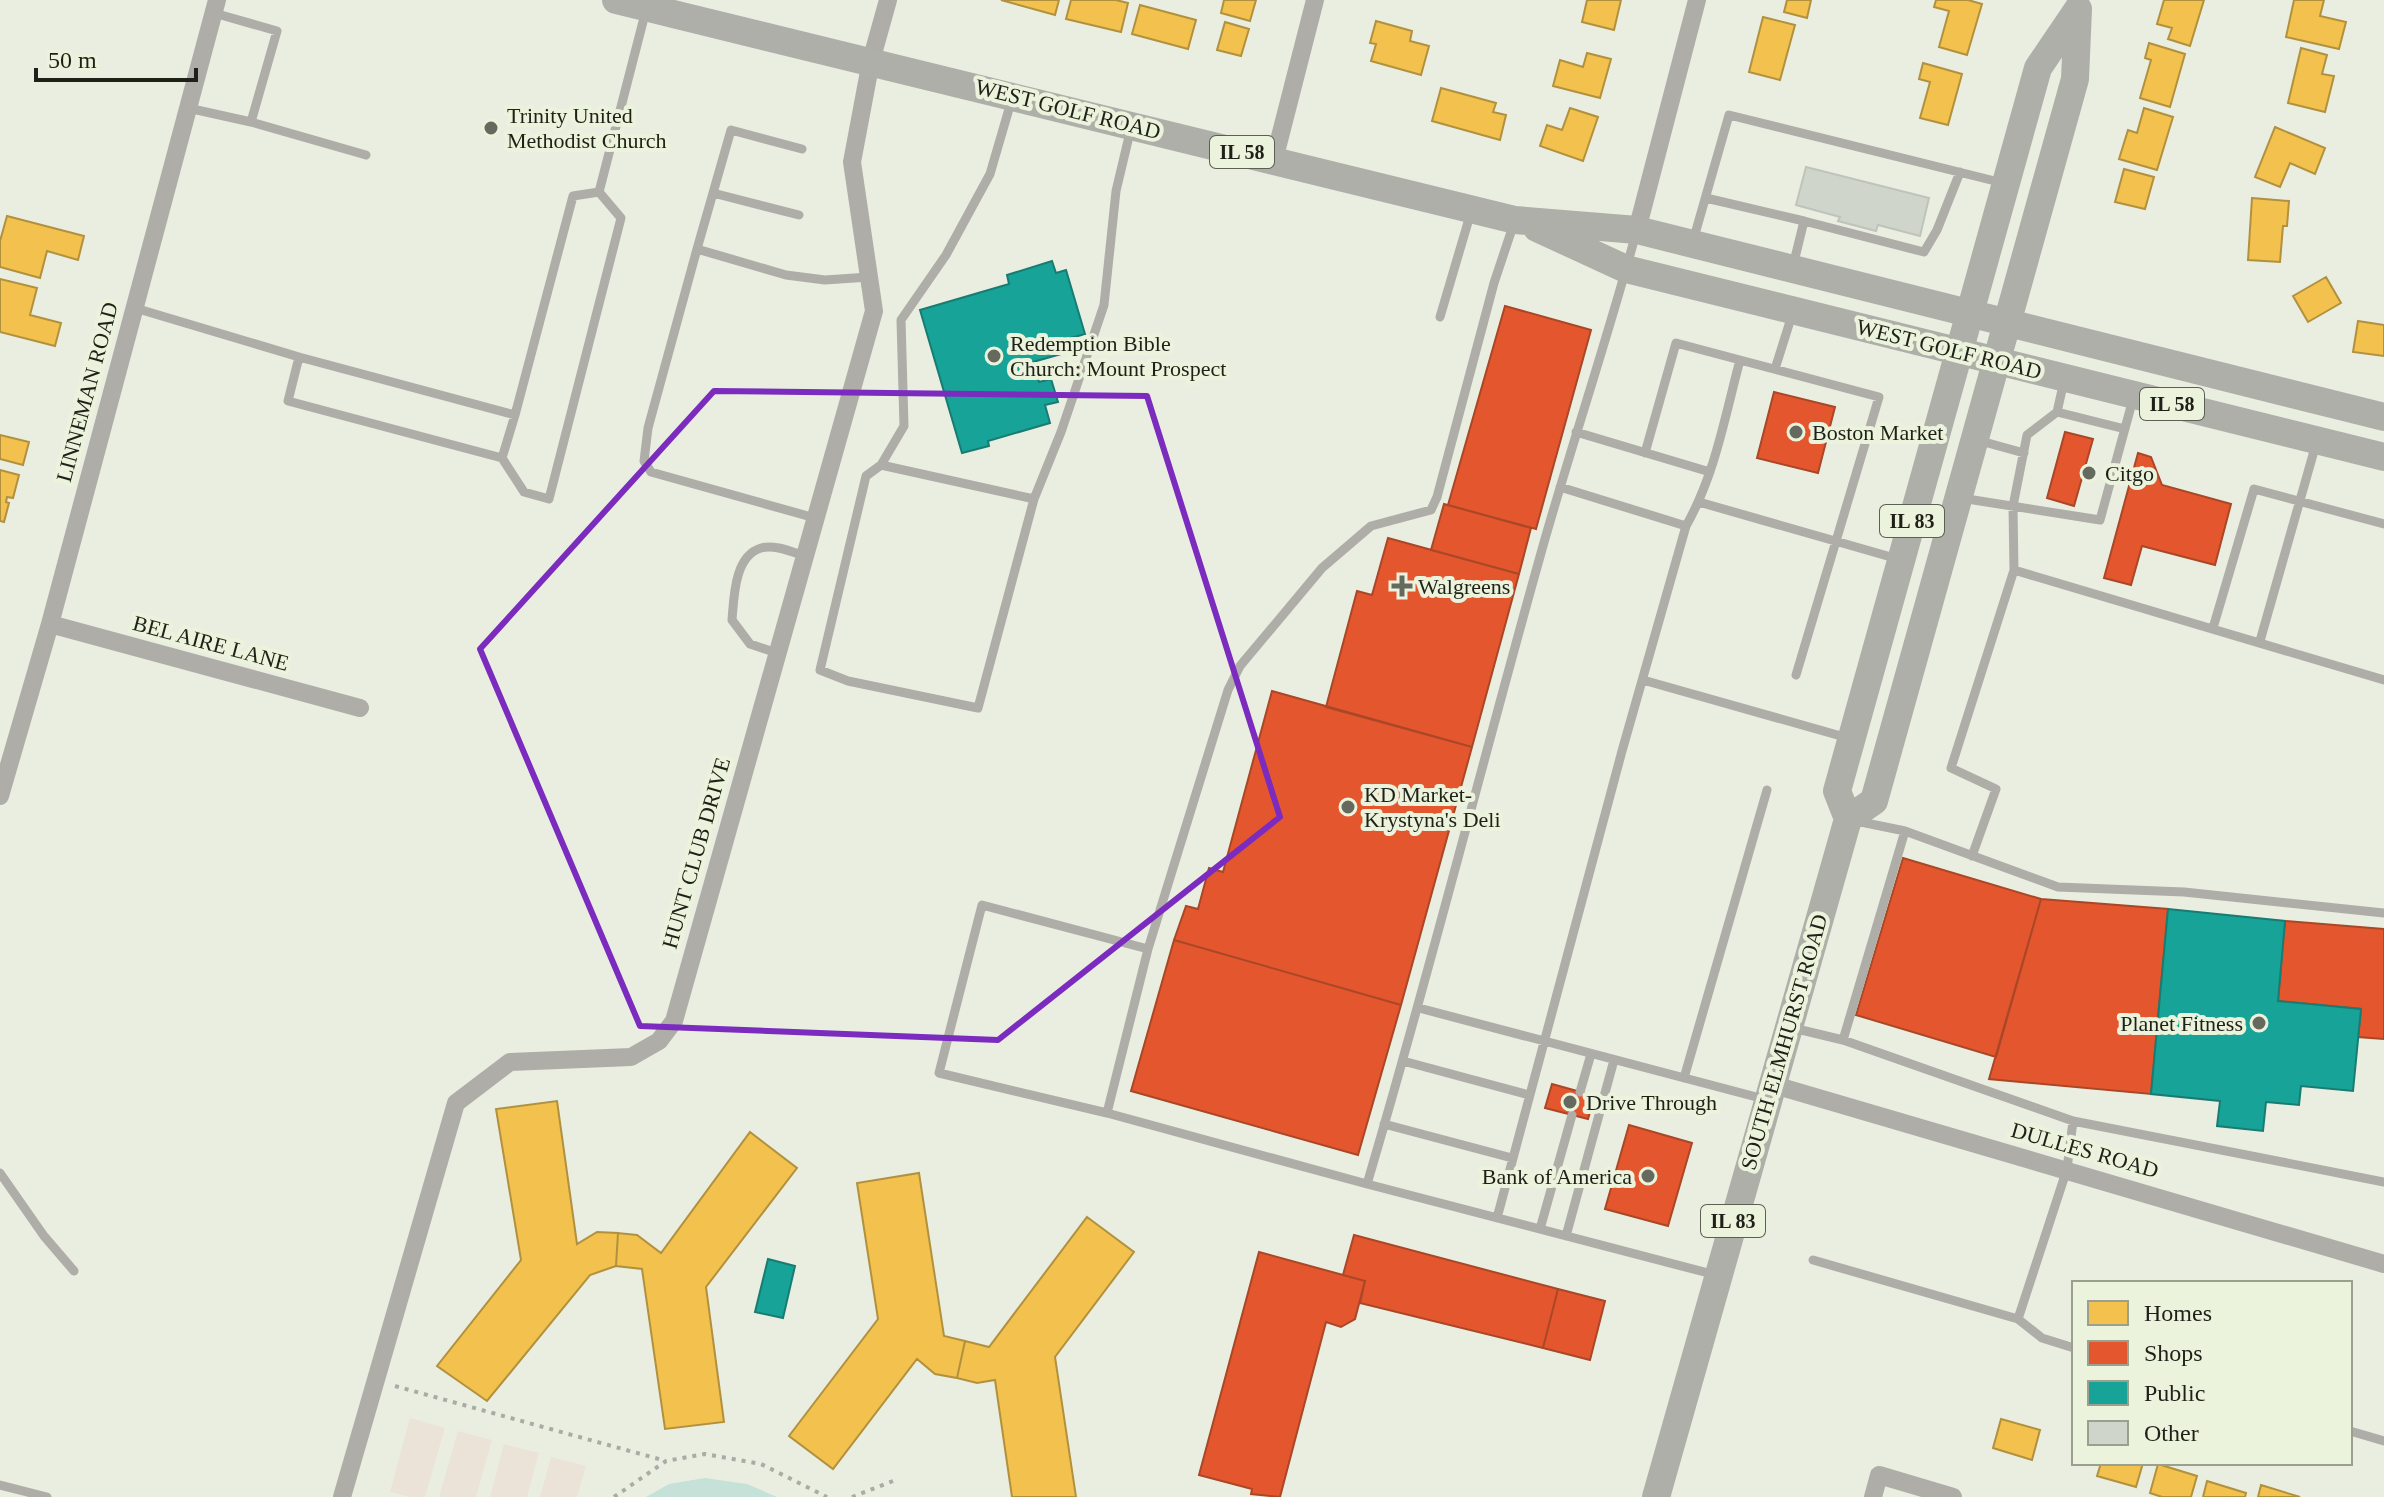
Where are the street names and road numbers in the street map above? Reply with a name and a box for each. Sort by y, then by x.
street label: WEST GOLF ROAD [973,74,1163,144]
road number: IL 58 [1210,136,1274,168]
street label: LINNEMAN ROAD [51,299,123,485]
street label: WEST GOLF ROAD [1854,314,2044,384]
road number: IL 58 [2140,388,2204,420]
road number: IL 83 [1880,505,1944,537]
street label: BEL AIRE LANE [130,610,292,676]
street label: HUNT CLUB DRIVE [657,755,735,951]
street label: SOUTH ELMHURST ROAD [1735,911,1833,1173]
street label: DULLES ROAD [2008,1117,2162,1183]
road number: IL 83 [1701,1205,1765,1237]

